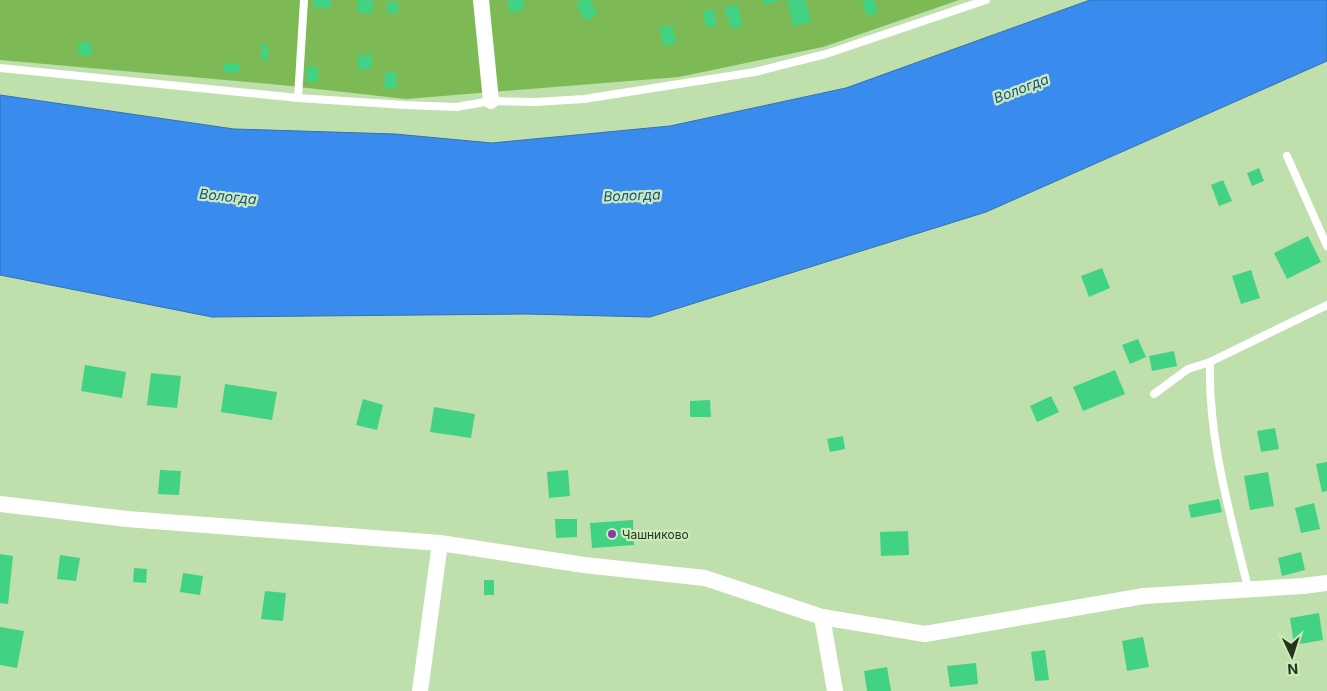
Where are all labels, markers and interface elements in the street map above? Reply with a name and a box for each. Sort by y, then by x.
water label: Вологда [991,70,1051,106]
water label: Вологда [198,185,258,208]
water label: Вологда [603,185,661,204]
place label: Чашниково [622,527,689,542]
marker: Чашниково [606,528,618,540]
north arrow [1267,631,1317,681]
text: N [1287,661,1299,678]

